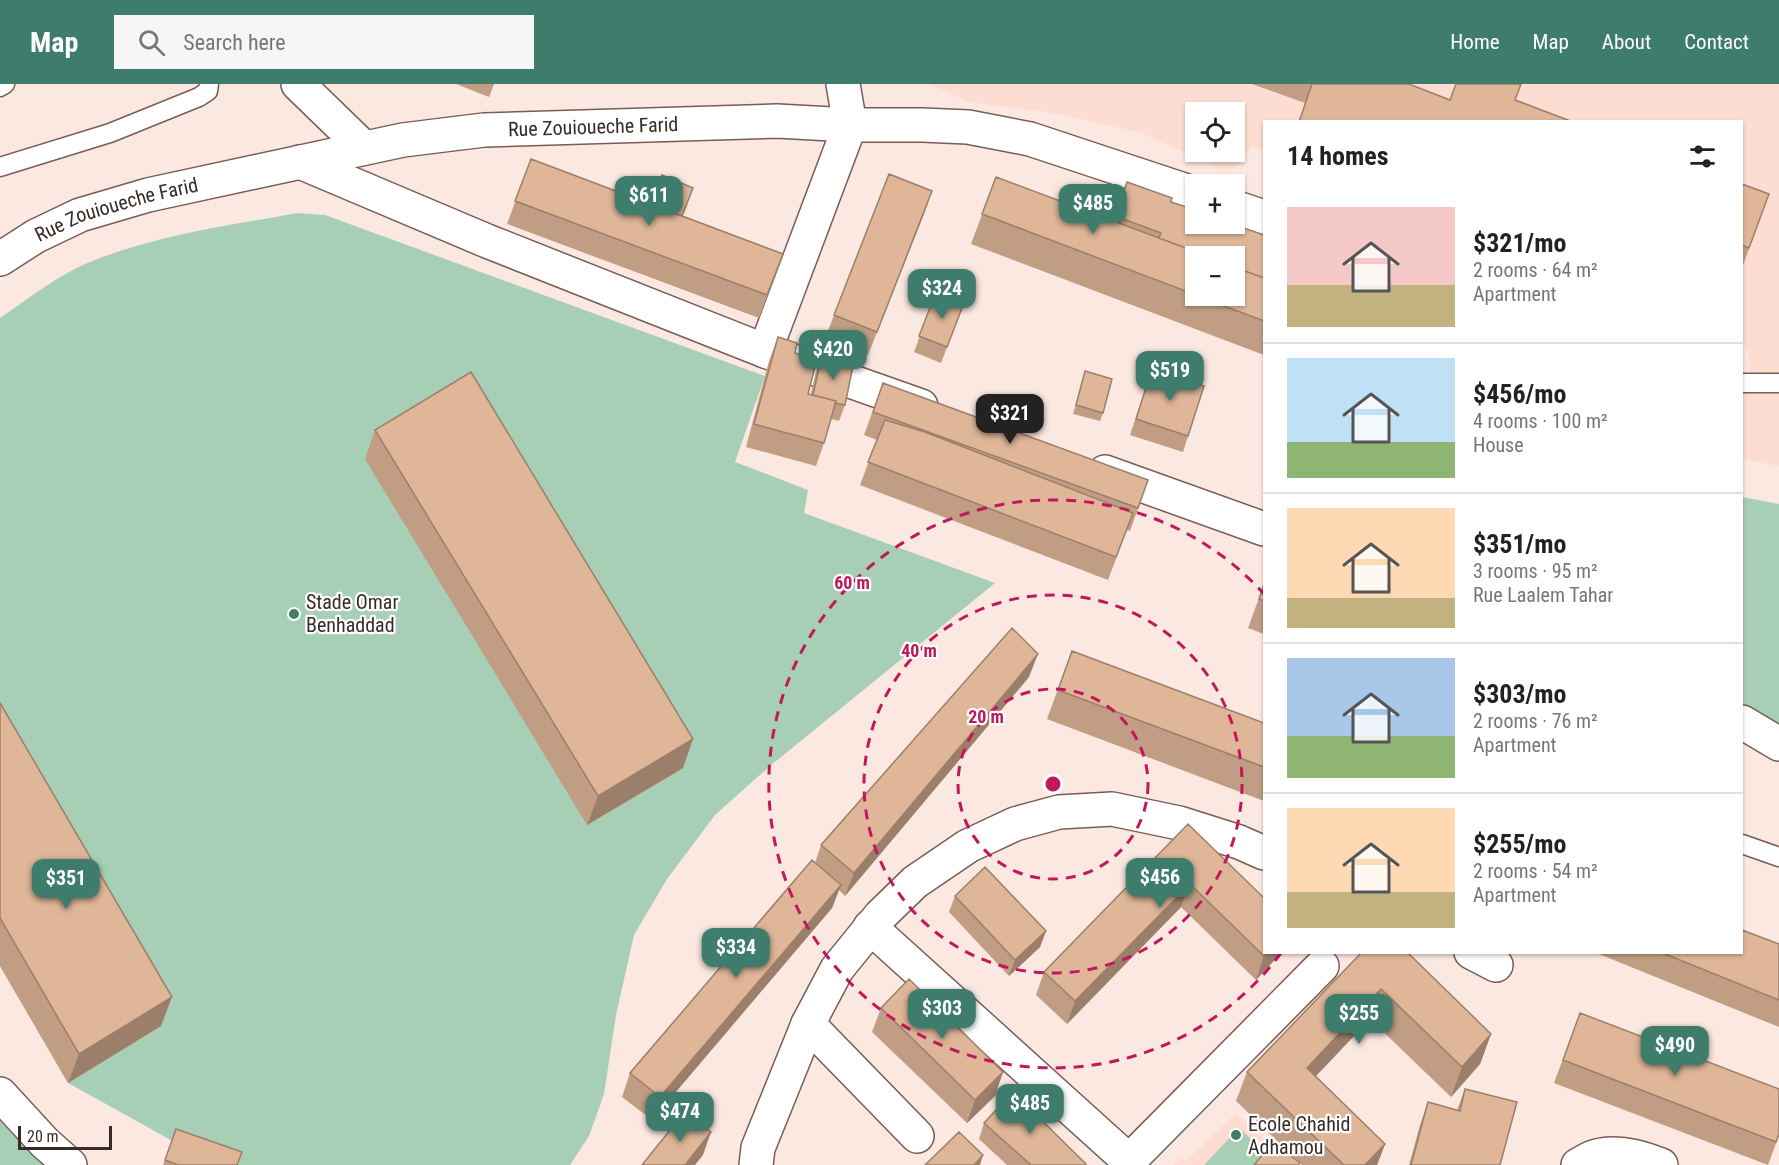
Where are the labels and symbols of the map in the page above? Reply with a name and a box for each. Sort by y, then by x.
street label: Rue Zouioueche Farid [508,112,679,141]
street label: Rue Zouioueche Farid [31,173,200,247]
pin: $611 [613,176,685,227]
pin: $485 [1057,184,1129,235]
pin: $324 [906,269,978,320]
pin: $420 [797,330,869,381]
pin: $519 [1134,351,1206,402]
pin: $321 [974,394,1046,445]
text: 60 m [834,572,870,593]
place label: Stade Omar Benhaddad [306,590,399,637]
marker: Stade Omar Benhaddad [287,607,301,621]
text: 40 m [901,640,937,661]
text: 20 m [968,706,1004,727]
centre of rings [1043,774,1063,794]
pin: $456 [1124,858,1196,909]
pin: $351 [30,859,102,910]
pin: $334 [700,928,772,979]
pin: $303 [906,989,978,1040]
pin: $255 [1323,994,1395,1045]
pin: $490 [1639,1026,1711,1077]
pin: $485 [994,1084,1066,1135]
pin: $474 [644,1092,716,1143]
place label: Ecole Chahid Adhamou [1248,1112,1350,1159]
scale bar [18,1123,112,1150]
marker: Ecole Chahid Adhamou [1229,1128,1243,1142]

